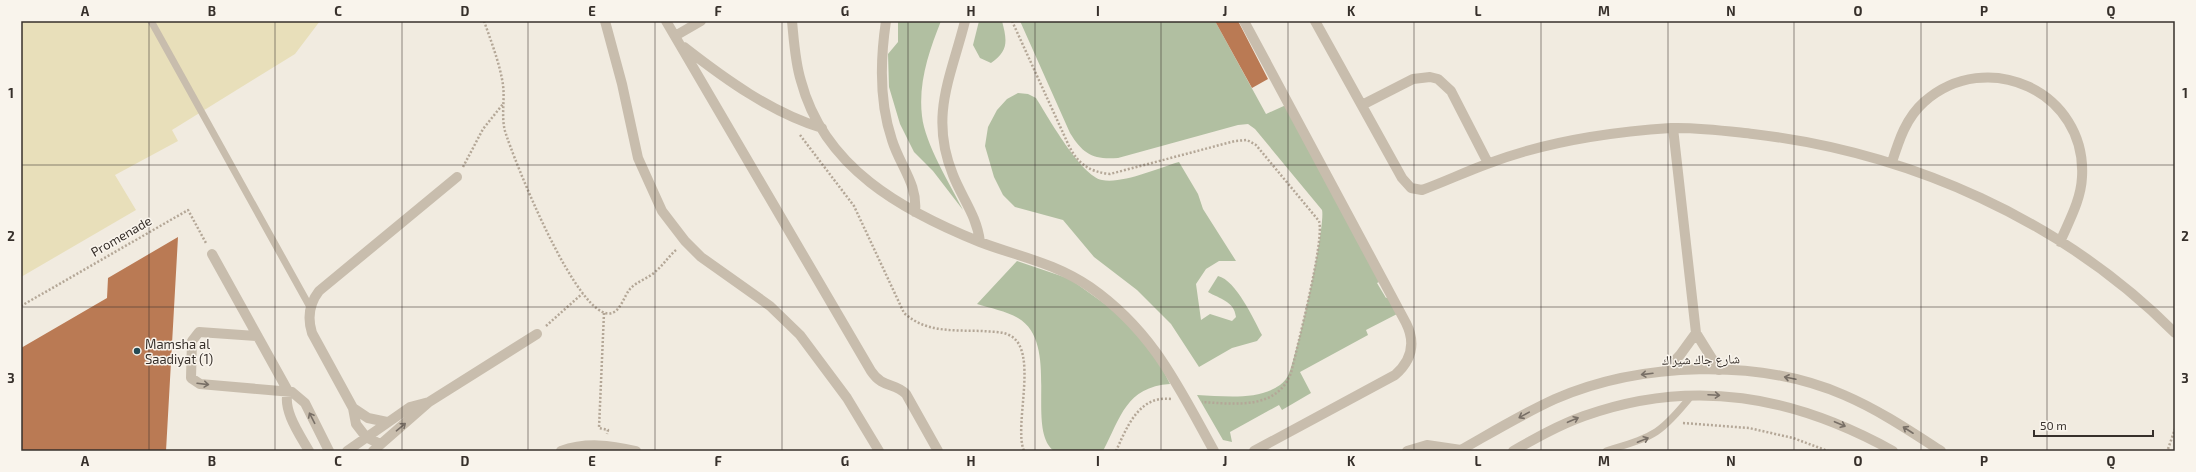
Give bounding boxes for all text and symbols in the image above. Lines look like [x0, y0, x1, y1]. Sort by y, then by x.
text: A [81, 3, 90, 19]
text: B [208, 3, 216, 19]
text: C [334, 3, 342, 19]
text: D [461, 3, 470, 19]
text: E [588, 3, 596, 19]
text: F [714, 3, 722, 19]
text: G [841, 3, 849, 19]
text: H [967, 3, 976, 19]
text: I [1096, 3, 1100, 19]
text: J [1223, 3, 1227, 19]
text: K [1347, 3, 1356, 19]
text: L [1475, 3, 1482, 19]
text: M [1598, 3, 1610, 19]
text: N [1726, 3, 1736, 19]
text: O [1854, 3, 1863, 19]
text: P [1980, 3, 1988, 19]
text: Q [2107, 3, 2116, 20]
text: 1 [8, 85, 14, 101]
text: 1 [2182, 85, 2188, 101]
street label: Promenade [88, 212, 154, 260]
text: 2 [7, 228, 15, 244]
text: 2 [2181, 228, 2189, 244]
place label: Mamsha al Saadiyat (1) [145, 336, 213, 367]
marker: Mamsha al Saadiyat (1) [132, 346, 142, 356]
street label: شارع جاك شيراك [1662, 350, 1740, 370]
text: 3 [7, 370, 15, 386]
one-way arrow [1641, 370, 1654, 378]
text: 3 [2181, 370, 2189, 386]
one-way arrow [1784, 374, 1797, 382]
one-way arrow [196, 381, 209, 388]
one-way arrow [1707, 392, 1720, 399]
one-way arrow [1518, 411, 1530, 419]
one-way arrow [308, 412, 316, 424]
scale bar [2034, 412, 2153, 438]
one-way arrow [1566, 416, 1578, 423]
text: 50 m [2040, 418, 2067, 432]
one-way arrow [1833, 421, 1845, 428]
one-way arrow [396, 422, 407, 431]
one-way arrow [1903, 426, 1914, 434]
one-way arrow [1637, 435, 1649, 443]
text: A [81, 453, 90, 469]
text: B [208, 453, 216, 469]
text: C [334, 453, 342, 469]
text: D [461, 453, 470, 469]
text: E [588, 453, 596, 469]
text: F [714, 453, 722, 469]
text: G [841, 453, 849, 469]
text: H [967, 453, 976, 469]
text: I [1096, 453, 1100, 469]
text: J [1223, 453, 1227, 469]
text: K [1347, 453, 1356, 469]
text: L [1475, 453, 1482, 469]
text: M [1598, 453, 1610, 469]
text: N [1726, 453, 1736, 469]
text: O [1854, 453, 1863, 469]
text: P [1980, 453, 1988, 469]
text: Q [2107, 453, 2116, 470]

